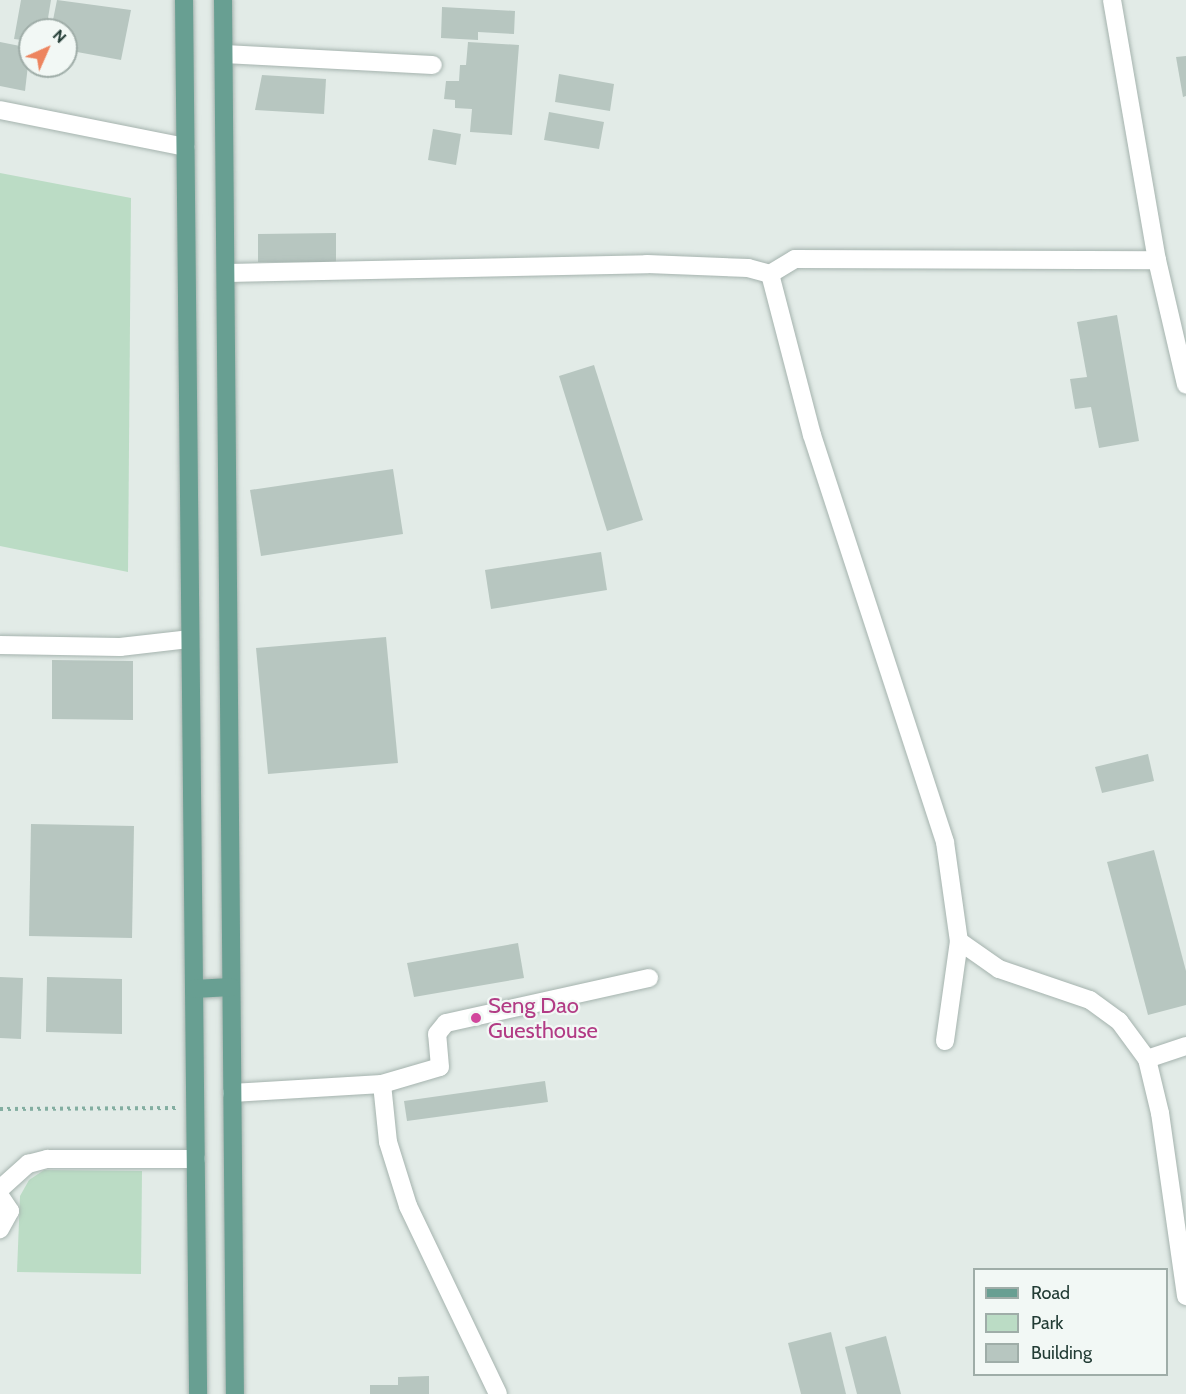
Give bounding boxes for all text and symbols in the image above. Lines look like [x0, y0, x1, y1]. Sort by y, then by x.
north arrow [18, 18, 78, 78]
text: N [49, 26, 70, 47]
place label: Seng Dao Guesthouse [488, 992, 598, 1044]
marker: Seng Dao Guesthouse [469, 1011, 483, 1025]
legend [973, 1268, 1168, 1376]
text: Road [1031, 1282, 1070, 1304]
text: Park [1031, 1312, 1063, 1334]
text: Building [1031, 1342, 1092, 1364]

